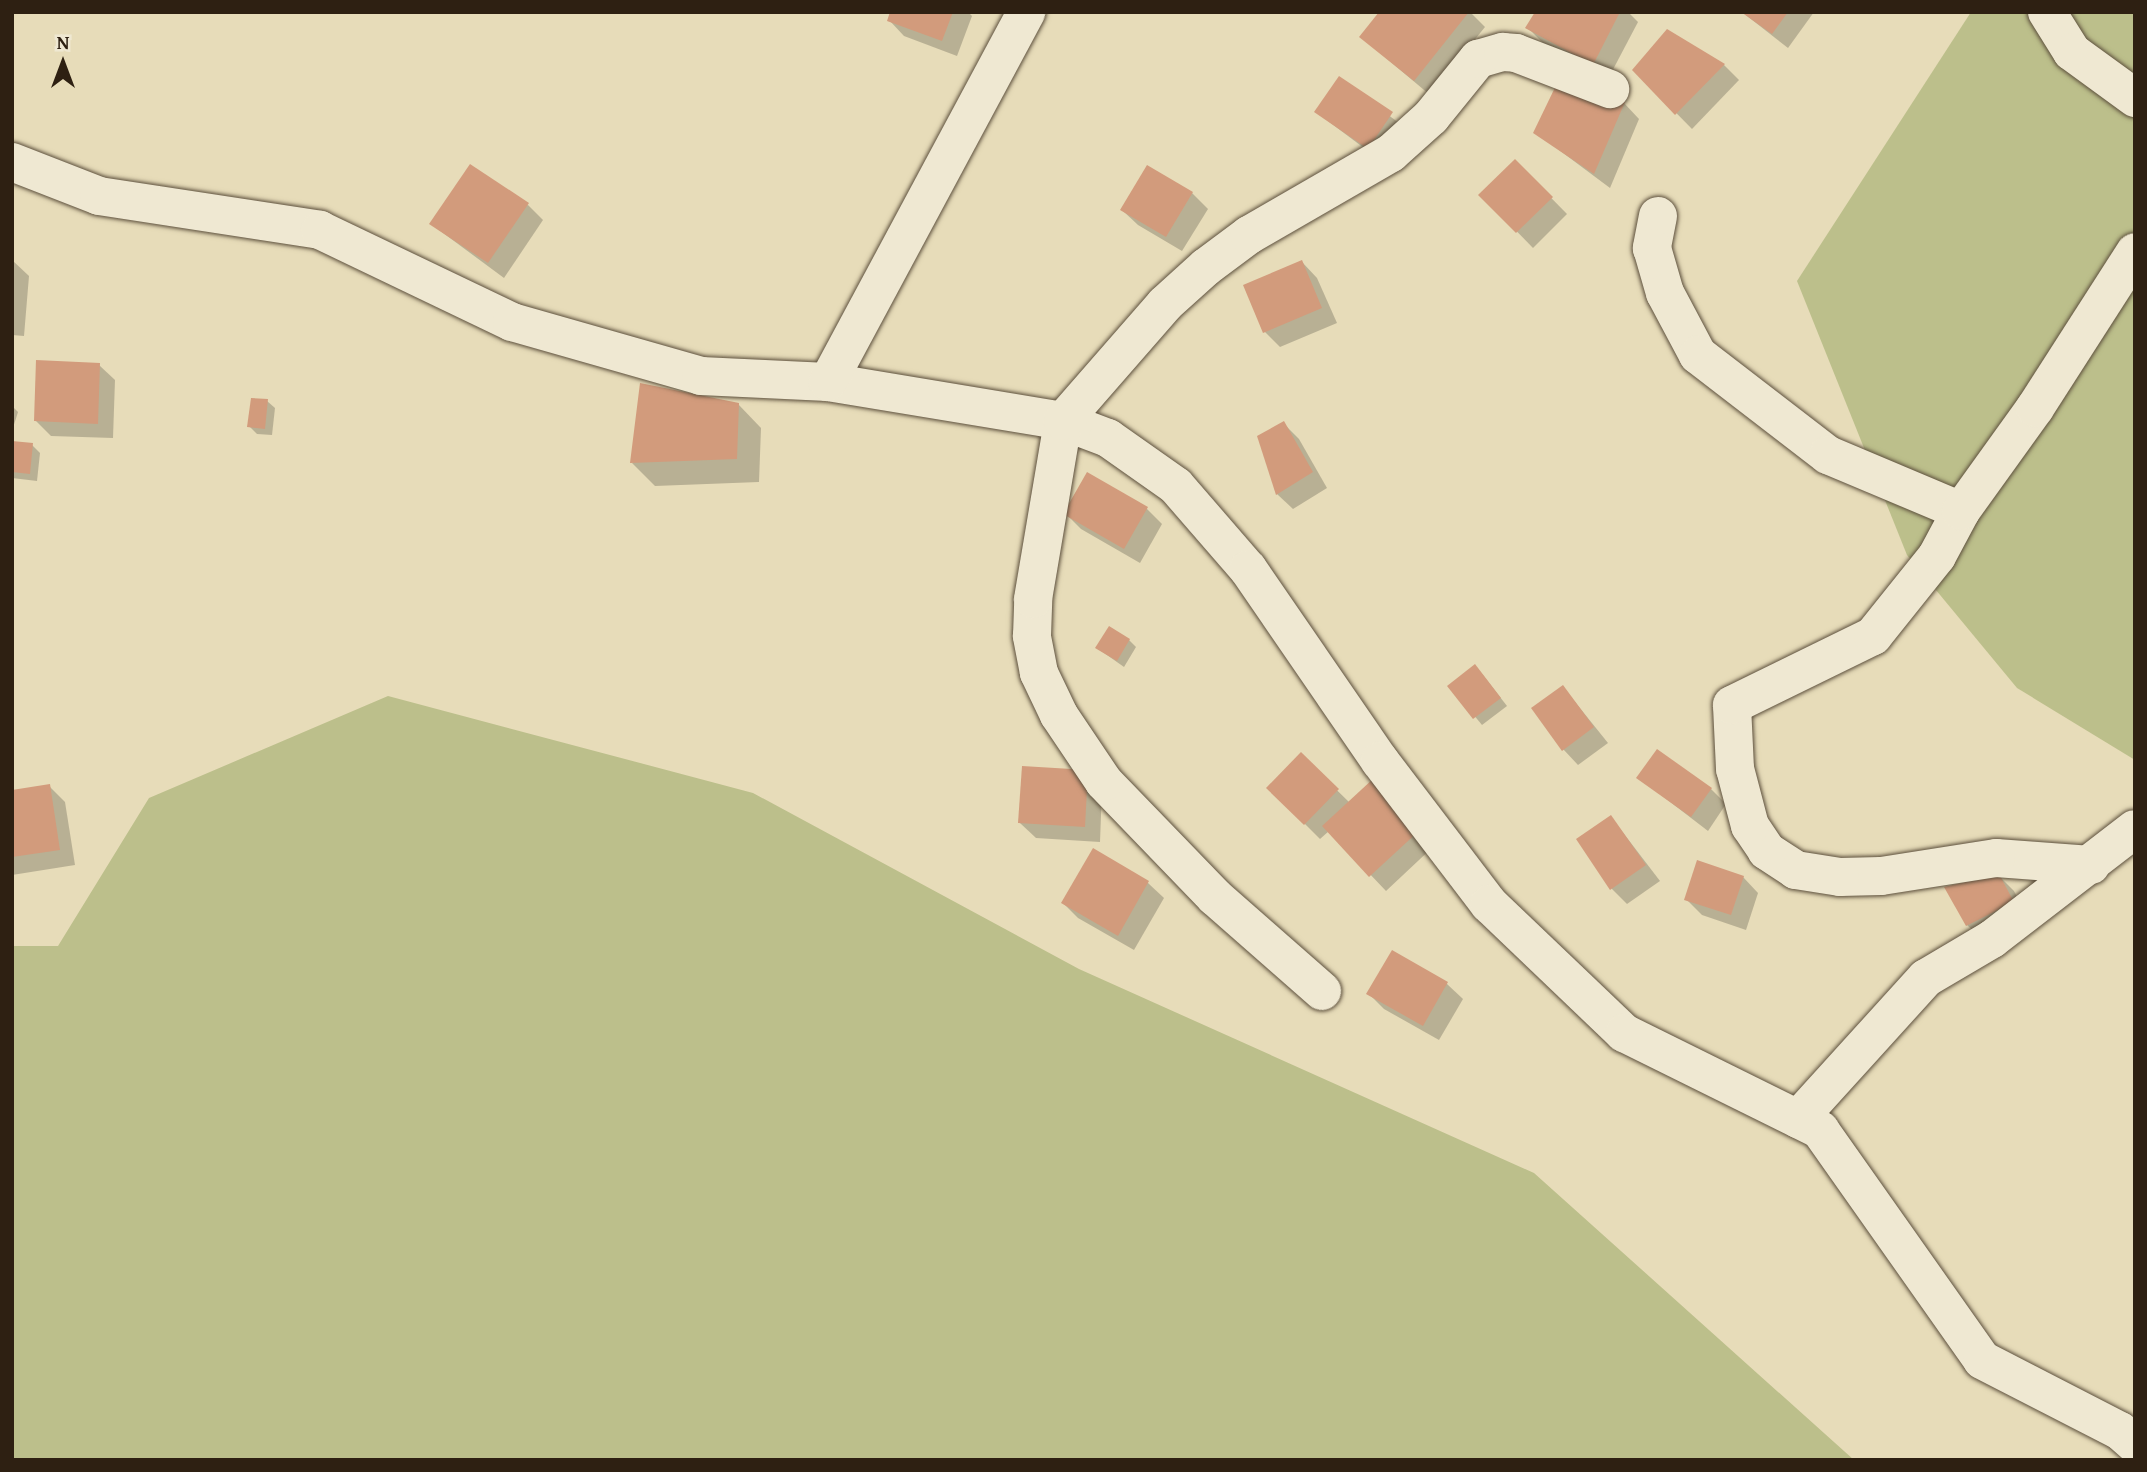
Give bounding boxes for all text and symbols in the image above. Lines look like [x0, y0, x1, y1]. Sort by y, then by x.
north arrow [28, 28, 98, 98]
text: N [57, 28, 69, 56]

